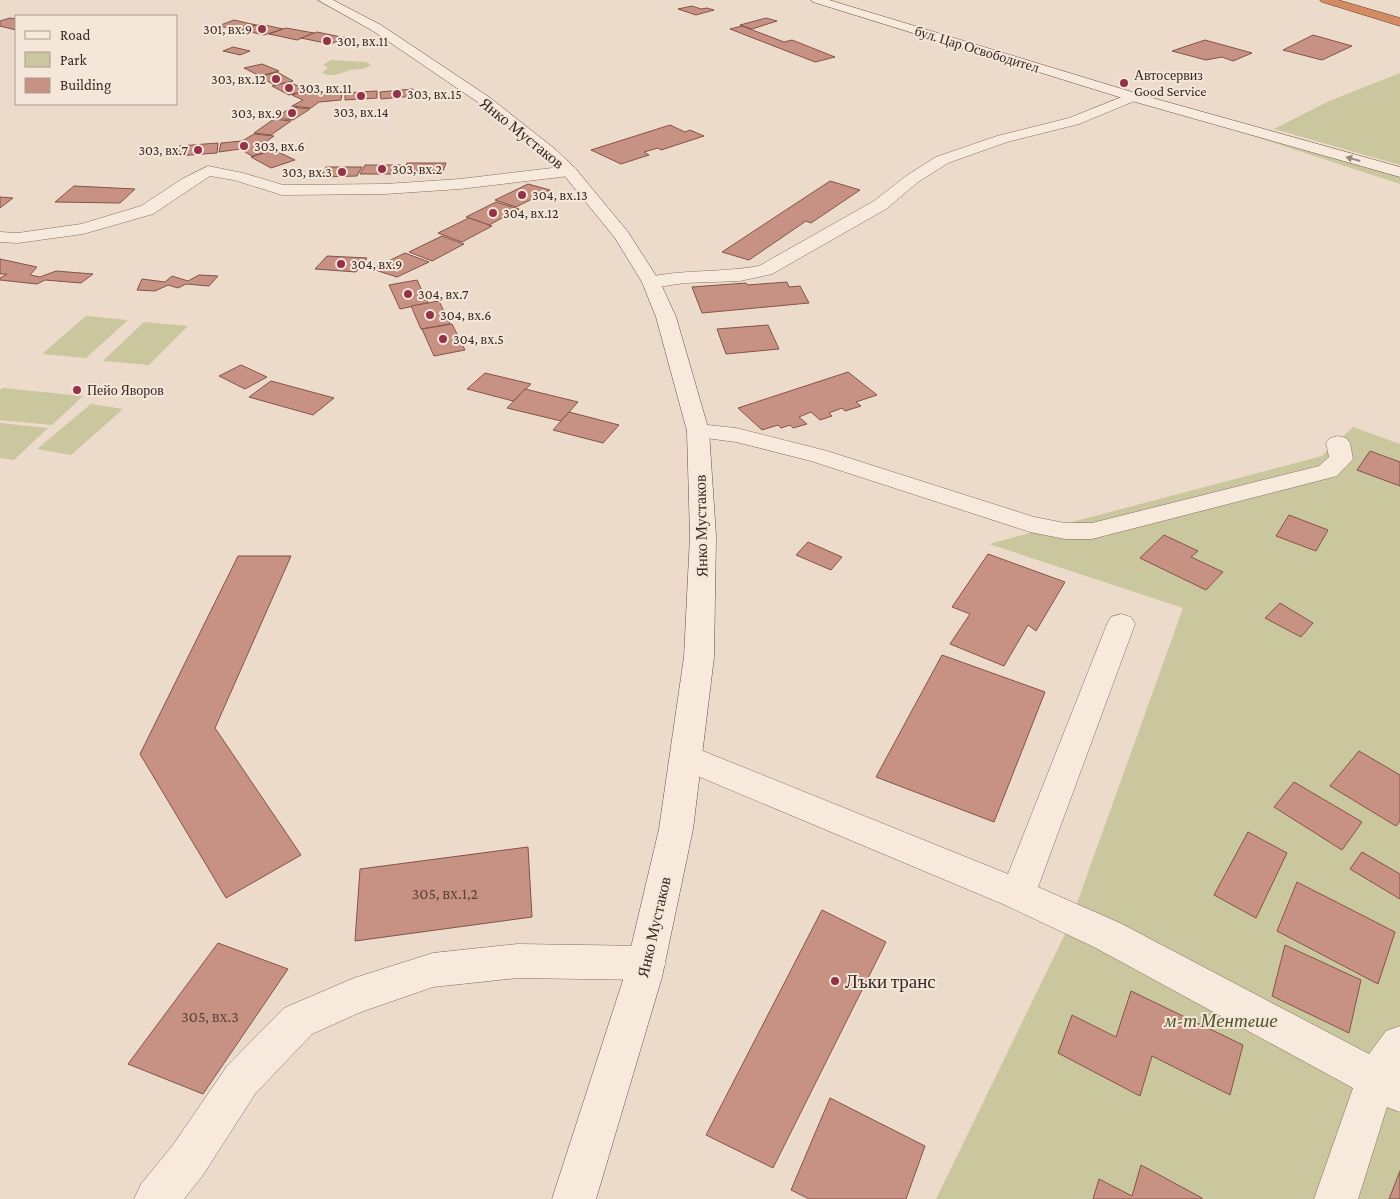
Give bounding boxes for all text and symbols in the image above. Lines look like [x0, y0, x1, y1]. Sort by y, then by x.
legend [15, 15, 178, 105]
place label: 301, вх.9 [203, 21, 252, 37]
street label: бул. Цар Освободител [913, 22, 1041, 76]
marker: 301, вх.9 [256, 23, 268, 35]
text: Road [60, 27, 91, 43]
place label: 301, вх.11 [337, 33, 388, 49]
marker: 301, вх.11 [321, 35, 333, 47]
text: Park [60, 52, 87, 68]
place label: Автосервиз Good Service [1134, 67, 1207, 99]
place label: 303, вх.12 [211, 71, 266, 87]
marker: 303, вх.12 [270, 73, 282, 85]
text: Building [60, 77, 111, 94]
marker: Автосервиз Good Service [1118, 77, 1130, 89]
place label: 303, вх.11 [299, 80, 352, 96]
marker: 303, вх.11 [283, 82, 295, 94]
place label: 303, вх.15 [407, 86, 462, 102]
marker: 303, вх.15 [391, 88, 403, 100]
marker: 303, вх.14 [355, 90, 367, 102]
street label: Янко Мустаков [476, 94, 568, 173]
place label: 303, вх.14 [333, 104, 389, 120]
place label: 303, вх.9 [231, 105, 282, 121]
marker: 303, вх.9 [286, 107, 298, 119]
place label: 303, вх.6 [254, 138, 305, 154]
marker: 303, вх.6 [238, 140, 250, 152]
place label: 303, вх.7 [138, 142, 189, 158]
marker: 303, вх.7 [192, 144, 204, 156]
one-way arrow [1346, 154, 1361, 162]
place label: 303, вх.2 [392, 161, 443, 177]
marker: 303, вх.2 [376, 163, 388, 175]
place label: 303, вх.3 [282, 164, 332, 180]
marker: 303, вх.3 [336, 166, 348, 178]
place label: 304, вх.13 [532, 187, 588, 203]
marker: 304, вх.13 [516, 189, 528, 201]
place label: 304, вх.12 [503, 205, 559, 221]
marker: 304, вх.12 [487, 207, 499, 219]
place label: 304, вх.9 [351, 256, 402, 272]
marker: 304, вх.9 [335, 258, 347, 270]
place label: 304, вх.7 [418, 286, 469, 302]
marker: 304, вх.7 [402, 288, 414, 300]
place label: 304, вх.6 [440, 307, 491, 323]
marker: 304, вх.6 [424, 309, 436, 321]
place label: 304, вх.5 [453, 331, 504, 347]
marker: 304, вх.5 [437, 333, 449, 345]
place label: Пейо Яворов [87, 382, 164, 398]
marker: Пейо Яворов [71, 384, 83, 396]
street label: Янко Мустаков [692, 474, 711, 578]
street label: Янко Мустаков [634, 875, 675, 979]
house number: 305, вх.1,2 [412, 885, 479, 902]
place label: Лъки транс [845, 971, 936, 992]
marker: Лъки транс [829, 975, 841, 987]
house number: 305, вх.3 [181, 1008, 239, 1025]
park label: м-т Ментeше [1163, 1010, 1278, 1031]

